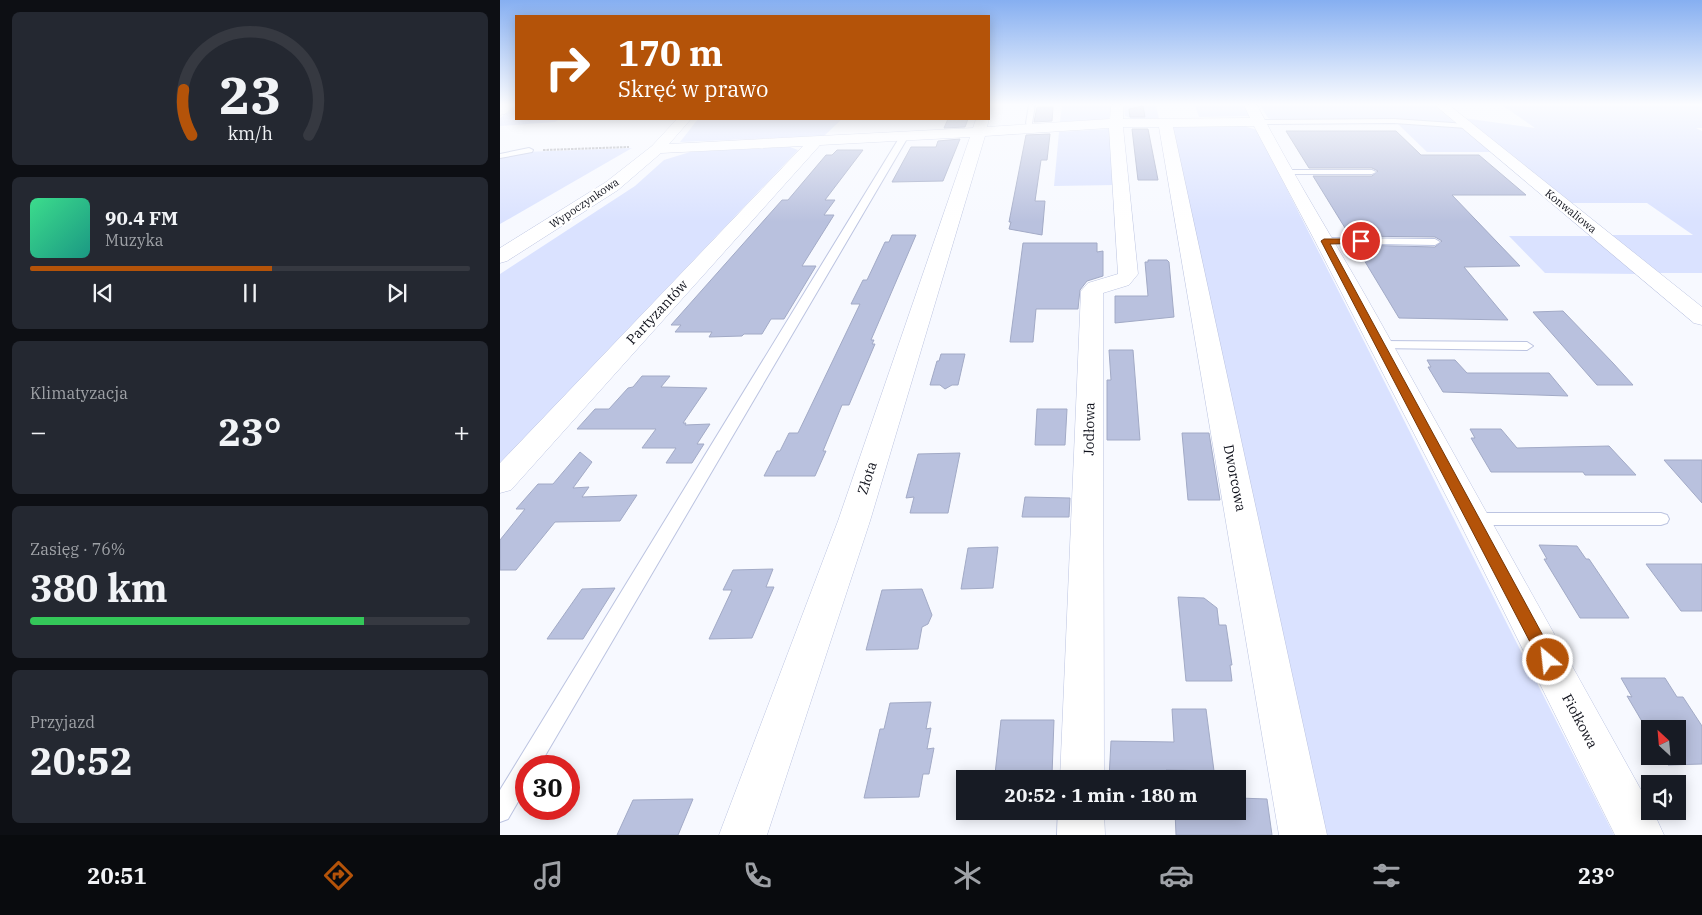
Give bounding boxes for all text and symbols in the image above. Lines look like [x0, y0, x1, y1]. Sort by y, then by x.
text: 170 m [618, 30, 723, 76]
icon: right [535, 35, 600, 100]
text: 23 [219, 61, 281, 128]
text: Skręć w prawo [618, 74, 768, 103]
text: km/h [227, 122, 273, 145]
street label: Wypoczynkowa [547, 175, 621, 231]
street label: Konwaliowa [1542, 186, 1600, 236]
text: 90.4 FM [105, 206, 178, 230]
pin [1340, 220, 1382, 262]
icon: arrive [1347, 227, 1375, 255]
text: Muzyka [105, 230, 164, 250]
street label: Partyzantów [622, 276, 692, 348]
icon: previous [89, 279, 117, 307]
icon: pause [236, 279, 264, 307]
icon: next [383, 279, 411, 307]
text: Klimatyzacja [30, 383, 128, 403]
street label: Jodłowa [1080, 402, 1098, 456]
text: 23° [218, 407, 282, 456]
text: − [30, 413, 47, 450]
text: + [453, 413, 470, 450]
street label: Dworcowa [1220, 443, 1250, 513]
street label: Złota [853, 459, 881, 497]
text: Zasięg · 76% [30, 539, 125, 559]
text: 380 km [30, 563, 168, 612]
position arrow [1521, 633, 1573, 685]
street label: Fiołkowa [1558, 691, 1602, 752]
text: Przyjazd [30, 712, 95, 732]
north arrow [1641, 720, 1686, 765]
map controls [1641, 720, 1686, 820]
text: 20:52 [30, 736, 133, 785]
speed limit sign: 30 [515, 755, 580, 820]
button: sound [1641, 775, 1686, 820]
text: 20:52 · 1 min · 180 m [1005, 783, 1197, 807]
icon: directions [321, 858, 356, 893]
icon: music [531, 858, 566, 893]
icon: phone [740, 858, 775, 893]
icon: climate [950, 858, 985, 893]
icon: car [1159, 858, 1194, 893]
icon: filters [1369, 858, 1404, 893]
text: 20:51 [87, 861, 147, 890]
text: 23° [1578, 861, 1615, 890]

